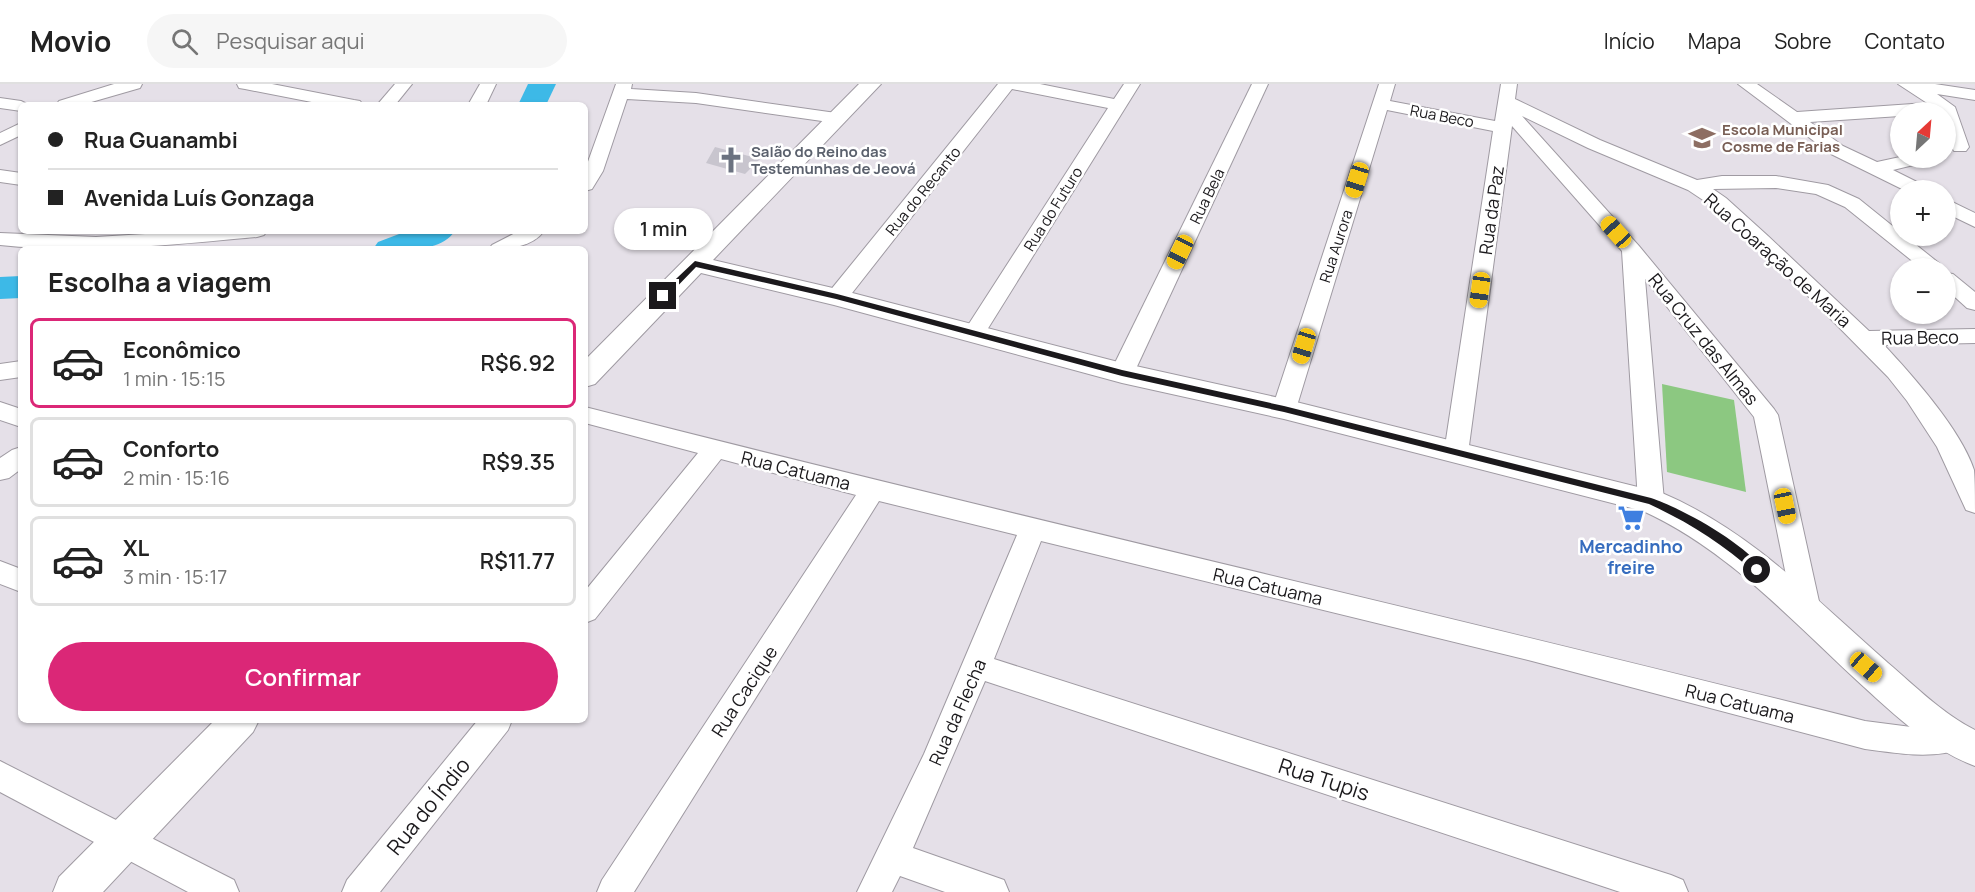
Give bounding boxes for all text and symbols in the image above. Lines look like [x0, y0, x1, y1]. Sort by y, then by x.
search box [147, 14, 567, 68]
text: Movio [30, 22, 111, 60]
icon: search [168, 25, 201, 58]
text: Pesquisar aqui [216, 26, 365, 56]
text: Início [1604, 27, 1655, 55]
text: Mapa [1688, 27, 1741, 55]
text: Sobre [1774, 27, 1832, 55]
text: Contato [1865, 27, 1945, 55]
street label: Rua Beco [1408, 100, 1476, 132]
north arrow [1890, 102, 1956, 168]
map controls [1890, 102, 1956, 324]
place label: Escola Municipal Cosme de Farias [1722, 119, 1843, 157]
school or university icon: Escola Municipal Cosme de Farias [1687, 123, 1717, 153]
text: Rua Guanambi [84, 125, 238, 155]
place label: Salão do Reino das Testemunhas de Jeová [751, 141, 916, 179]
street label: Rua do Recanto [881, 142, 965, 240]
church icon: Salão do Reino das Testemunhas de Jeová [716, 145, 746, 175]
car [1343, 160, 1371, 200]
street label: Rua do Futuro [1019, 163, 1087, 255]
street label: Rua da Paz [1473, 164, 1509, 256]
street label: Rua Bela [1185, 165, 1229, 227]
button: + [1890, 180, 1956, 246]
text: Avenida Luís Gonzaga [84, 183, 315, 213]
street label: Rua Coaração de Maria [1699, 187, 1857, 333]
street label: Rua Aurora [1314, 207, 1358, 285]
callout: 1 min [614, 209, 712, 251]
car [1597, 213, 1635, 251]
text: 1 min [640, 215, 687, 242]
car [1164, 232, 1196, 272]
button: − [1890, 258, 1956, 324]
text: Escolha a viagem [48, 263, 271, 300]
street label: Rua Cruz das Almas [1643, 268, 1765, 410]
car [1469, 271, 1491, 309]
route end [649, 282, 676, 309]
street label: Rua Beco [1881, 324, 1959, 350]
car [1290, 326, 1318, 366]
text: Econômico [123, 335, 241, 365]
icon: car [51, 336, 105, 390]
text: R$6.92 [481, 348, 555, 378]
text: 1 min · 15:15 [123, 365, 226, 392]
text: Conforto [123, 434, 219, 464]
icon: car [51, 435, 105, 489]
street label: Rua Catuama [739, 445, 853, 495]
text: R$9.35 [482, 447, 555, 477]
text: 2 min · 15:16 [123, 464, 230, 491]
car [1772, 487, 1798, 525]
supermarket icon: Mercadinho freire [1616, 503, 1646, 533]
text: XL [123, 533, 149, 563]
icon: car [51, 534, 105, 588]
place label: Mercadinho freire [1579, 534, 1683, 579]
text: R$11.77 [480, 546, 555, 576]
route start [1743, 556, 1770, 583]
street label: Rua Catuama [1211, 562, 1325, 610]
text: 3 min · 15:17 [123, 563, 227, 590]
street label: Rua Cacique [706, 641, 782, 741]
button: Confirmar [48, 642, 558, 711]
car [1847, 648, 1885, 686]
street label: Rua da Flecha [923, 655, 991, 769]
street label: Rua Catuama [1683, 678, 1797, 728]
street label: Rua do Índio [380, 751, 476, 861]
street label: Rua Tupis [1275, 751, 1373, 807]

